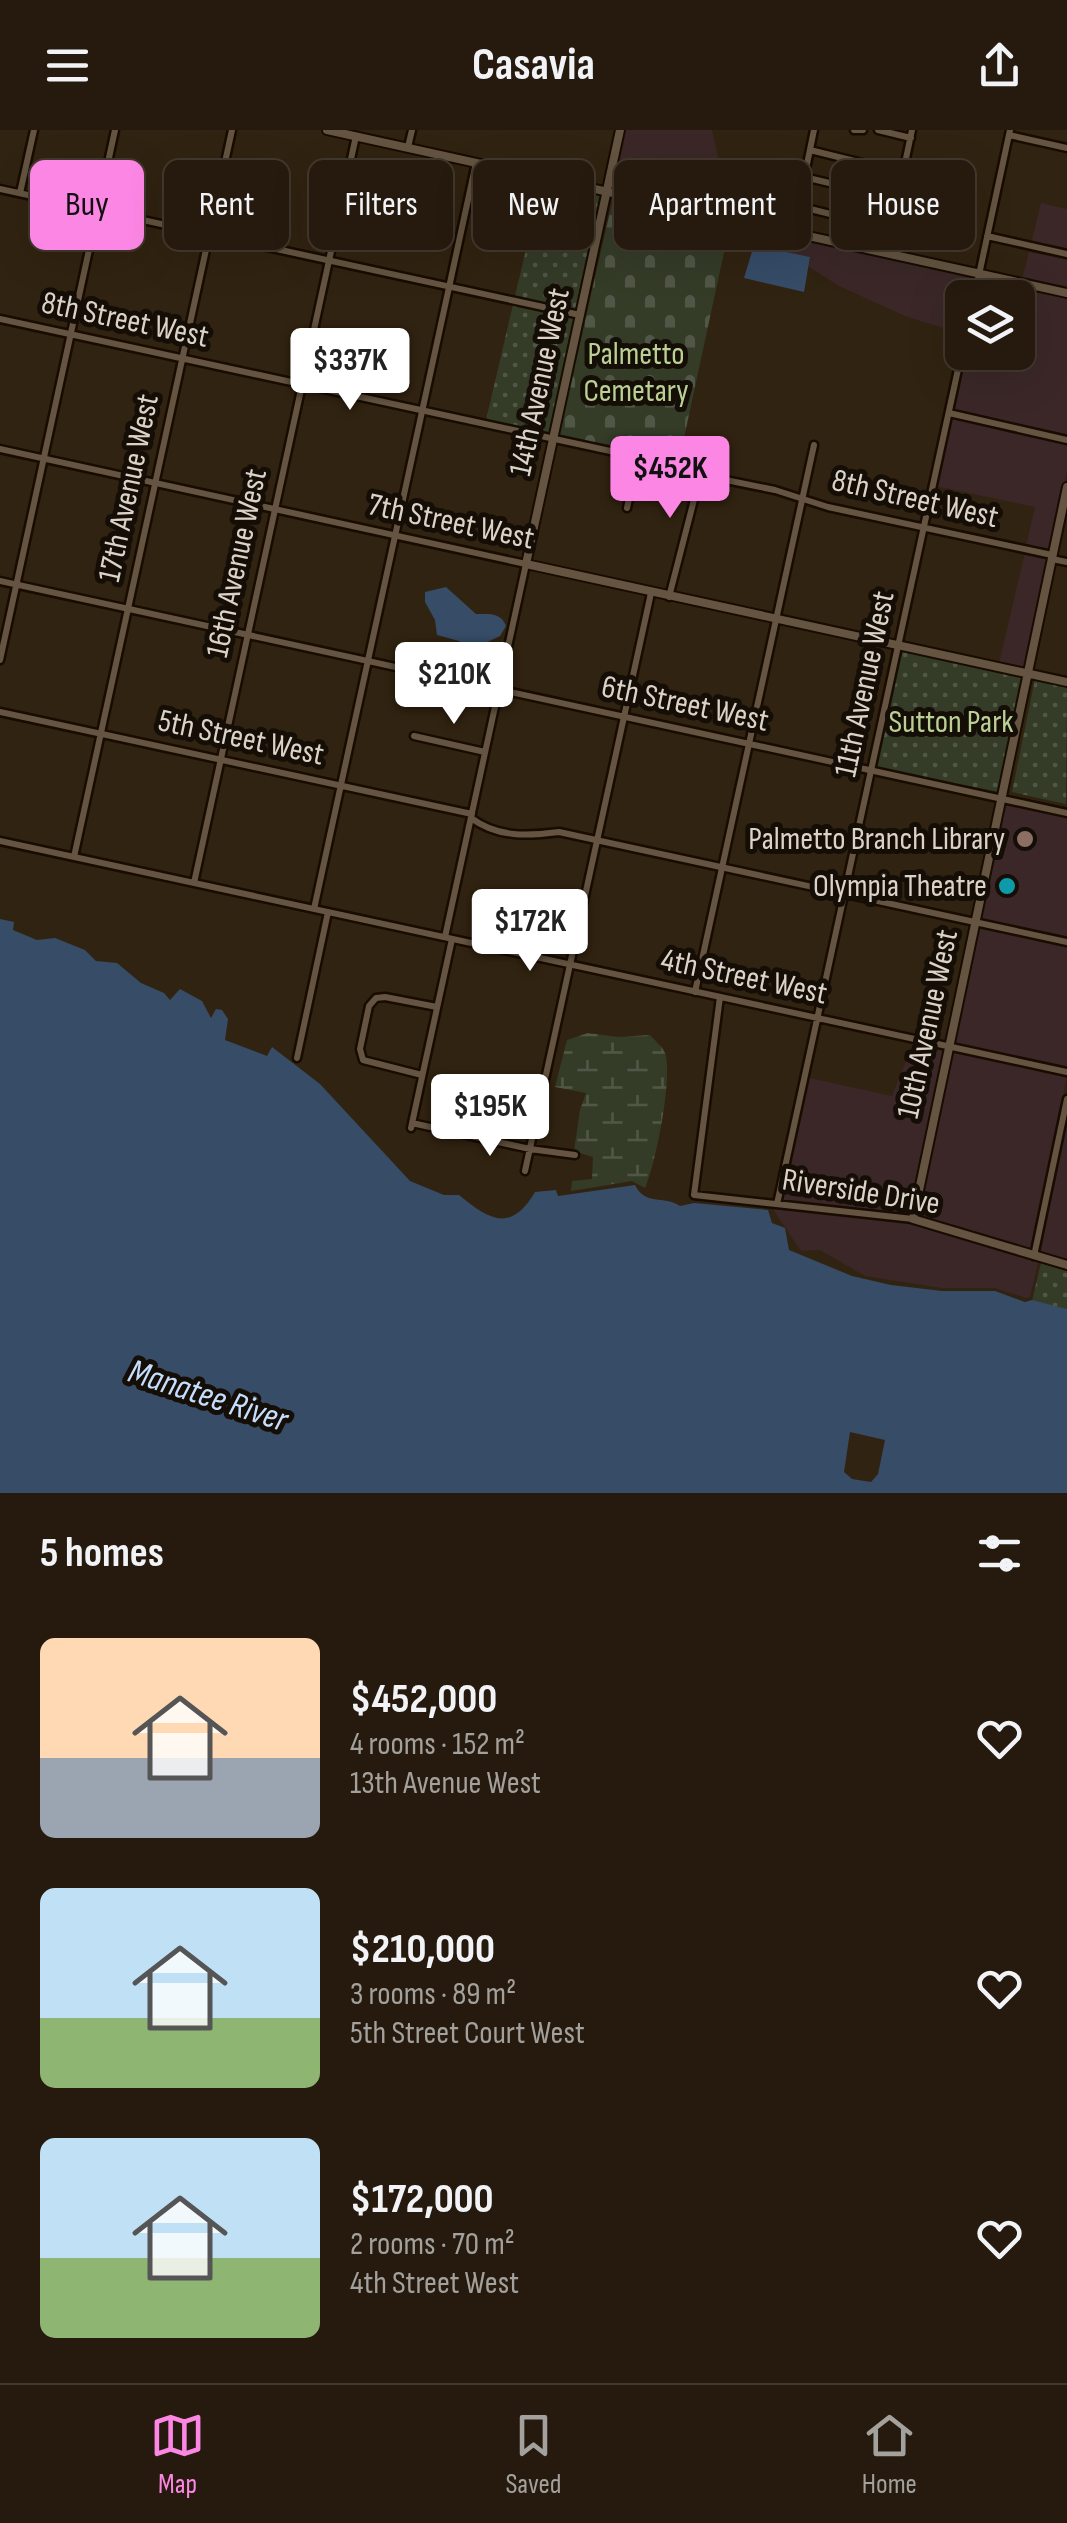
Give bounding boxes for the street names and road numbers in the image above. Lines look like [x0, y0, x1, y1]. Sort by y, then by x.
street label: 8th Street West [38, 283, 212, 357]
street label: 14th Avenue West [501, 285, 579, 479]
street label: 17th Avenue West [90, 391, 168, 585]
street label: 8th Street West [828, 461, 1002, 537]
street label: 16th Avenue West [198, 465, 276, 661]
street label: 7th Street West [364, 485, 538, 559]
street label: 11th Avenue West [826, 588, 904, 780]
street label: 6th Street West [598, 667, 772, 741]
street label: 5th Street West [155, 701, 327, 775]
street label: 10th Avenue West [889, 926, 967, 1122]
street label: 4th Street West [657, 940, 831, 1014]
street label: Riverside Drive [779, 1160, 943, 1224]

